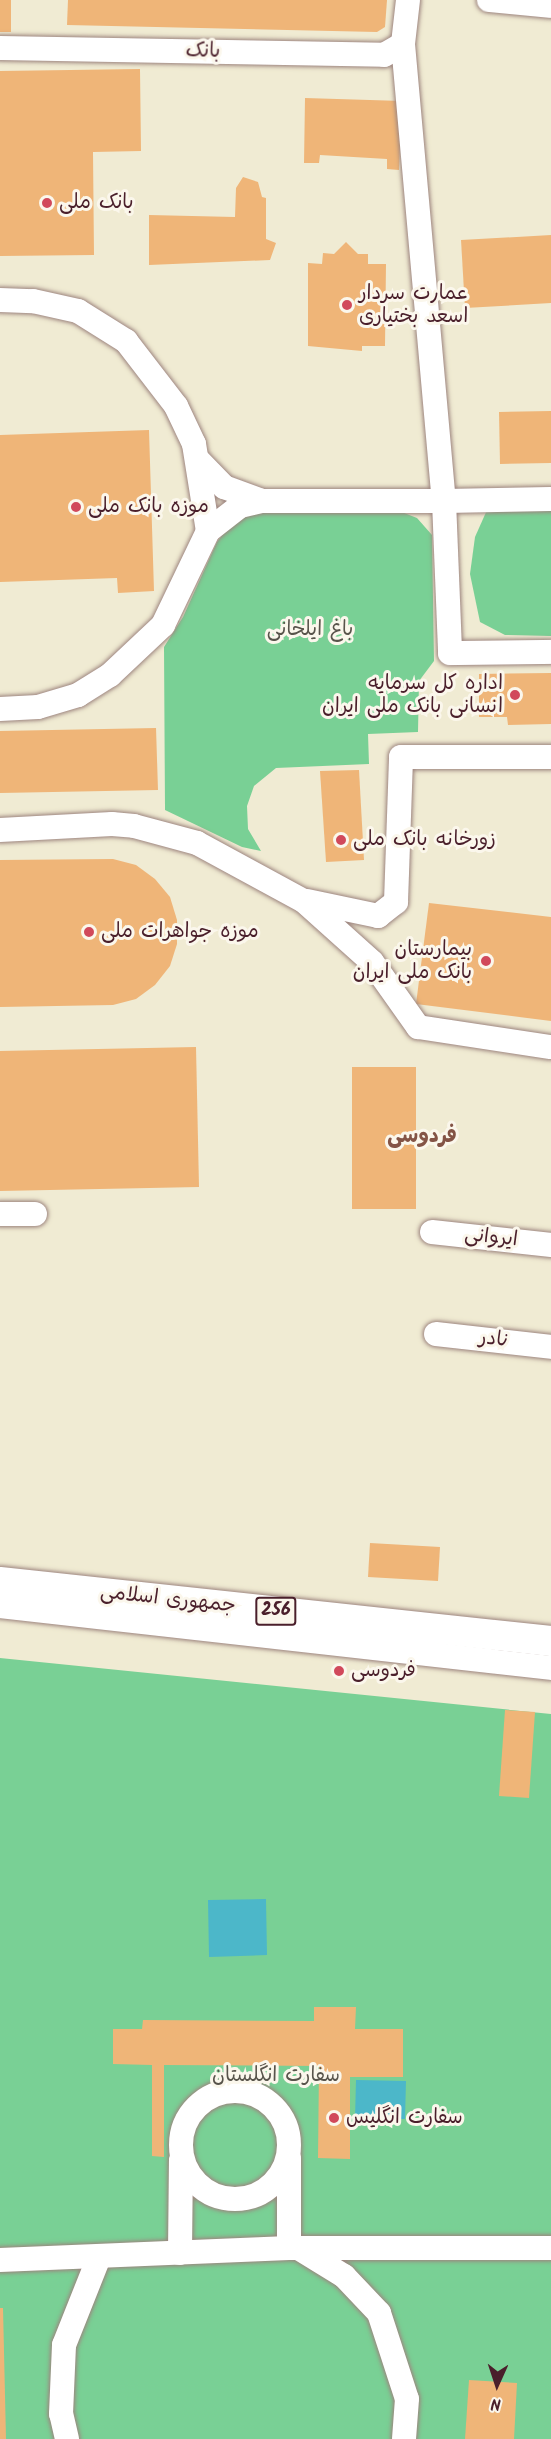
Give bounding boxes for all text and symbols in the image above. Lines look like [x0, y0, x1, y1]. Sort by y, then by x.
street label: بانک [185, 40, 221, 64]
place label: بانک ملی [59, 191, 134, 215]
marker: بانک ملی [40, 196, 54, 210]
place label: عمارت سردار اسعد بختیاری [359, 282, 469, 329]
marker: عمارت سردار اسعد بختیاری [340, 298, 354, 312]
place label: موزه بانک ملی [88, 495, 209, 519]
marker: موزه بانک ملی [69, 500, 83, 514]
park label: باغ ایلخانی [267, 618, 353, 642]
place label: اداره کل سرمایه انسانی بانک ملی ایران [322, 672, 503, 719]
marker: اداره کل سرمایه انسانی بانک ملی ایران [508, 688, 522, 702]
place label: زورخانه بانک ملی [353, 828, 496, 852]
marker: زورخانه بانک ملی [334, 833, 348, 847]
place label: موزه جواهرات ملی [101, 920, 259, 944]
marker: موزه جواهرات ملی [82, 925, 96, 939]
place label: بیمارستان بانک ملی ایران [353, 938, 472, 985]
marker: بیمارستان بانک ملی ایران [477, 952, 495, 970]
district label: فردوسی [387, 1124, 457, 1150]
street label: ایروانی [463, 1223, 519, 1253]
street label: نادر [478, 1326, 510, 1354]
street label: جمهوری اسلامی [99, 1581, 237, 1619]
road number: 256 [255, 1596, 297, 1626]
place label: فردوسی [351, 1659, 416, 1683]
marker: فردوسی [332, 1664, 346, 1678]
park label: سفارت انگلستان [212, 2064, 340, 2088]
place label: سفارت انگلیس [346, 2106, 463, 2130]
marker: سفارت انگلیس [327, 2111, 341, 2125]
north arrow [467, 2355, 527, 2415]
text: N [490, 2391, 502, 2416]

